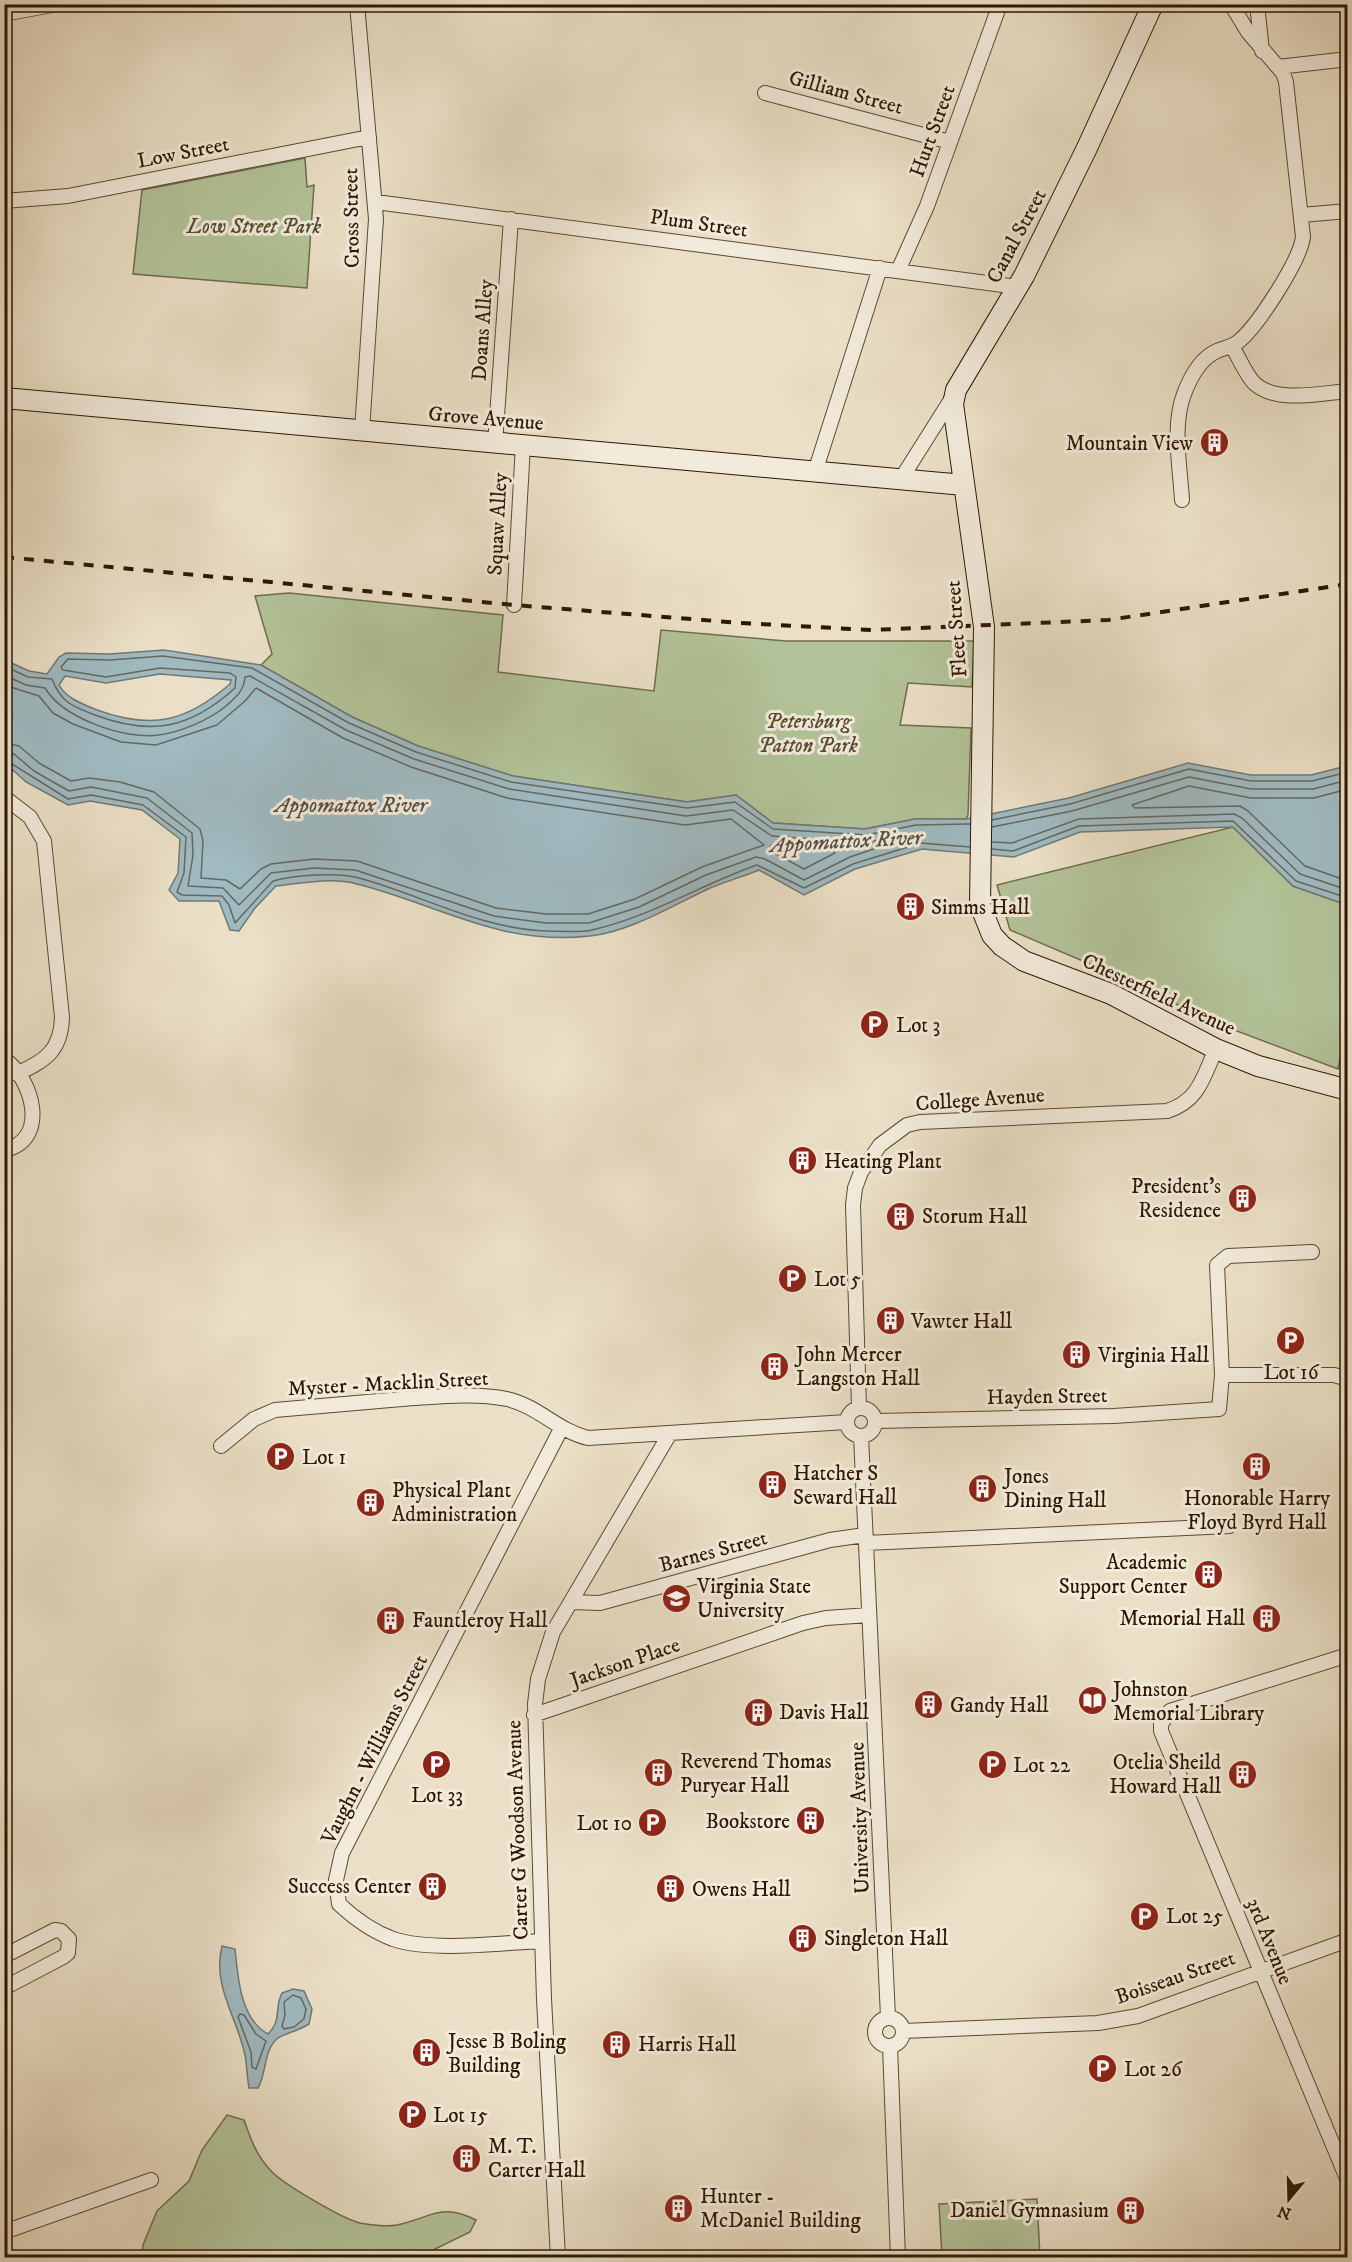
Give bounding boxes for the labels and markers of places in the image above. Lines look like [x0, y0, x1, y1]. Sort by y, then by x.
building icon: Mountain View [1198, 427, 1230, 459]
place label: Mountain View [1066, 431, 1194, 457]
building icon: Simms Hall [894, 891, 926, 923]
place label: Simms Hall [931, 895, 1030, 921]
parking icon: Lot 3 [859, 1009, 891, 1041]
place label: Lot 3 [896, 1013, 940, 1039]
building icon: Heating Plant [787, 1145, 819, 1177]
place label: Heating Plant [824, 1149, 942, 1175]
place label: President's Residence [1131, 1174, 1221, 1224]
building icon: President's Residence [1226, 1182, 1258, 1214]
building icon: Storum Hall [885, 1200, 917, 1232]
place label: Storum Hall [922, 1204, 1028, 1230]
parking icon: Lot 5 [777, 1263, 809, 1295]
place label: Lot 5 [814, 1267, 861, 1293]
building icon: Vawter Hall [874, 1305, 906, 1337]
place label: Vawter Hall [910, 1309, 1013, 1335]
parking icon: Lot 16 [1275, 1325, 1307, 1357]
building icon: Virginia Hall [1061, 1339, 1093, 1371]
place label: John Mercer Langston Hall [794, 1342, 921, 1392]
place label: Virginia Hall [1097, 1343, 1210, 1369]
building icon: John Mercer Langston Hall [759, 1350, 791, 1382]
place label: Lot 16 [1263, 1360, 1320, 1386]
parking icon: Lot 1 [265, 1441, 297, 1473]
place label: Lot 1 [302, 1445, 346, 1471]
building icon: Honorable Harry Floyd Byrd Hall [1241, 1451, 1273, 1483]
place label: Hatcher S Seward Hall [793, 1461, 898, 1511]
place label: Jones Dining Hall [1002, 1464, 1107, 1514]
building icon: Hatcher S Seward Hall [756, 1469, 788, 1501]
building icon: Jones Dining Hall [967, 1472, 999, 1504]
place label: Physical Plant Administration [392, 1478, 517, 1528]
building icon: Physical Plant Administration [355, 1486, 387, 1518]
place label: Honorable Harry Floyd Byrd Hall [1184, 1486, 1331, 1536]
place label: Academic Support Center [1059, 1550, 1187, 1600]
building icon: Academic Support Center [1192, 1558, 1224, 1590]
place label: Virginia State University [696, 1574, 811, 1624]
school or university icon: Virginia State University [660, 1582, 692, 1614]
building icon: Memorial Hall [1250, 1602, 1282, 1634]
building icon: Fauntleroy Hall [375, 1604, 407, 1636]
place label: Memorial Hall [1119, 1606, 1246, 1632]
place label: Fauntleroy Hall [412, 1608, 548, 1634]
place label: Johnston Memorial Library [1111, 1677, 1265, 1727]
library icon: Johnston Memorial Library [1076, 1685, 1108, 1717]
building icon: Gandy Hall [913, 1689, 945, 1721]
place label: Gandy Hall [950, 1693, 1049, 1719]
building icon: Davis Hall [742, 1696, 774, 1728]
place label: Davis Hall [779, 1700, 870, 1726]
parking icon: Lot 33 [421, 1748, 453, 1780]
place label: Reverend Thomas Puryear Hall [680, 1749, 832, 1799]
parking icon: Lot 22 [976, 1749, 1008, 1781]
place label: Otelia Sheild Howard Hall [1109, 1750, 1222, 1800]
place label: Lot 22 [1013, 1753, 1071, 1779]
building icon: Reverend Thomas Puryear Hall [643, 1757, 675, 1789]
building icon: Otelia Sheild Howard Hall [1226, 1758, 1258, 1790]
place label: Lot 33 [411, 1783, 463, 1809]
building icon: Bookstore [795, 1805, 827, 1837]
parking icon: Lot 10 [637, 1807, 669, 1839]
place label: Bookstore [706, 1809, 790, 1835]
place label: Lot 10 [576, 1811, 632, 1837]
building icon: Success Center [416, 1870, 448, 1902]
building icon: Owens Hall [655, 1873, 687, 1905]
place label: Success Center [288, 1874, 411, 1900]
place label: Owens Hall [692, 1877, 791, 1903]
parking icon: Lot 25 [1129, 1900, 1161, 1932]
place label: Lot 25 [1166, 1904, 1223, 1930]
building icon: Singleton Hall [787, 1922, 819, 1954]
place label: Singleton Hall [824, 1926, 949, 1952]
building icon: Harris Hall [601, 2028, 633, 2060]
place label: Jesse B Boling Building [446, 2029, 567, 2079]
place label: Harris Hall [638, 2032, 737, 2058]
building icon: Jesse B Boling Building [411, 2037, 443, 2069]
parking icon: Lot 26 [1087, 2053, 1119, 2085]
place label: Lot 26 [1124, 2057, 1183, 2083]
parking icon: Lot 15 [396, 2099, 428, 2131]
place label: Lot 15 [433, 2103, 488, 2129]
place label: M. T. Carter Hall [488, 2134, 586, 2184]
building icon: M. T. Carter Hall [451, 2142, 483, 2174]
place label: Hunter - McDaniel Building [700, 2184, 861, 2234]
building icon: Hunter - McDaniel Building [663, 2192, 695, 2224]
building icon: Daniel Gymnasium [1114, 2194, 1146, 2226]
place label: Daniel Gymnasium [950, 2198, 1109, 2224]

